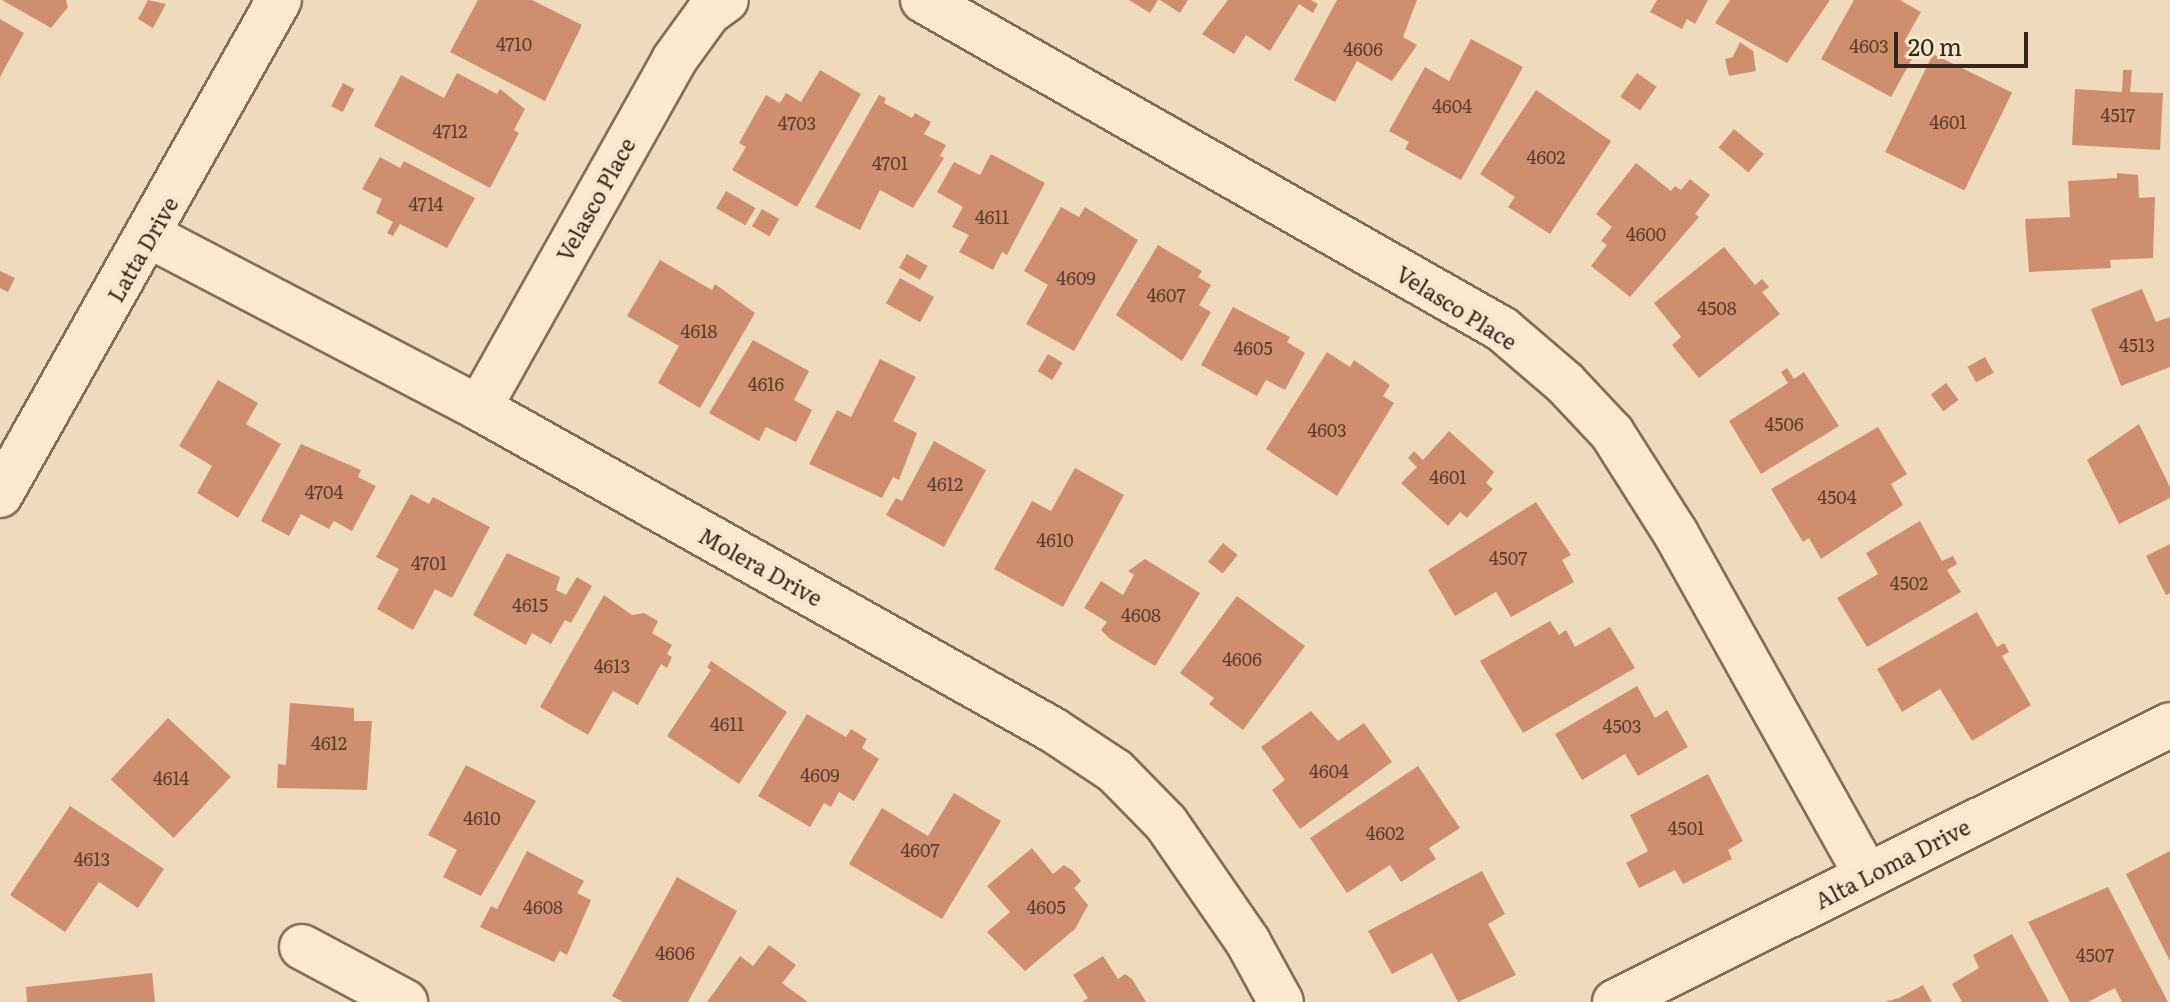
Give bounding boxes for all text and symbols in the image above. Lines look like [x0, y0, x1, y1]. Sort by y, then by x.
scale bar [1898, 16, 2032, 66]
text: 20 m [1908, 28, 1962, 63]
house number: 4710 [496, 33, 532, 55]
house number: 4603 [1849, 35, 1889, 57]
house number: 4606 [1343, 38, 1383, 60]
house number: 4604 [1432, 95, 1472, 117]
house number: 4517 [2101, 104, 2135, 126]
house number: 4601 [1929, 111, 1967, 133]
house number: 4703 [778, 112, 816, 134]
house number: 4712 [433, 120, 467, 142]
street label: Velasco Place [550, 133, 640, 265]
house number: 4602 [1527, 146, 1565, 168]
house number: 4701 [872, 152, 908, 174]
street label: Latta Drive [101, 192, 183, 306]
house number: 4714 [409, 193, 443, 215]
house number: 4611 [975, 206, 1009, 228]
house number: 4600 [1626, 223, 1666, 245]
street label: Velasco Place [1392, 260, 1522, 354]
house number: 4609 [1056, 267, 1096, 289]
house number: 4607 [1146, 284, 1186, 306]
house number: 4508 [1697, 297, 1737, 319]
house number: 4618 [681, 320, 717, 342]
house number: 4513 [2119, 334, 2155, 356]
house number: 4605 [1233, 337, 1273, 359]
house number: 4616 [748, 373, 784, 395]
house number: 4506 [1764, 413, 1804, 435]
house number: 4603 [1307, 419, 1347, 441]
house number: 4601 [1429, 466, 1467, 488]
house number: 4612 [927, 473, 963, 495]
house number: 4704 [305, 481, 343, 503]
house number: 4504 [1817, 486, 1857, 508]
street label: Molera Drive [695, 521, 827, 611]
house number: 4610 [1036, 529, 1074, 551]
house number: 4507 [1489, 547, 1527, 569]
house number: 4701 [411, 552, 447, 574]
house number: 4502 [1890, 572, 1928, 594]
house number: 4615 [512, 594, 548, 616]
house number: 4608 [1121, 604, 1161, 626]
house number: 4606 [1222, 648, 1262, 670]
house number: 4613 [594, 655, 630, 677]
house number: 4611 [710, 713, 744, 735]
house number: 4503 [1603, 715, 1641, 737]
house number: 4612 [311, 732, 347, 754]
house number: 4604 [1309, 760, 1349, 782]
house number: 4609 [800, 764, 840, 786]
house number: 4614 [153, 767, 189, 789]
house number: 4610 [463, 807, 501, 829]
street label: Alta Loma Drive [1810, 813, 1974, 913]
house number: 4501 [1668, 817, 1704, 839]
house number: 4602 [1366, 822, 1404, 844]
house number: 4607 [900, 839, 940, 861]
house number: 4613 [74, 848, 110, 870]
house number: 4608 [523, 896, 563, 918]
house number: 4605 [1026, 896, 1066, 918]
house number: 4606 [655, 942, 695, 964]
house number: 4507 [2076, 944, 2114, 966]

